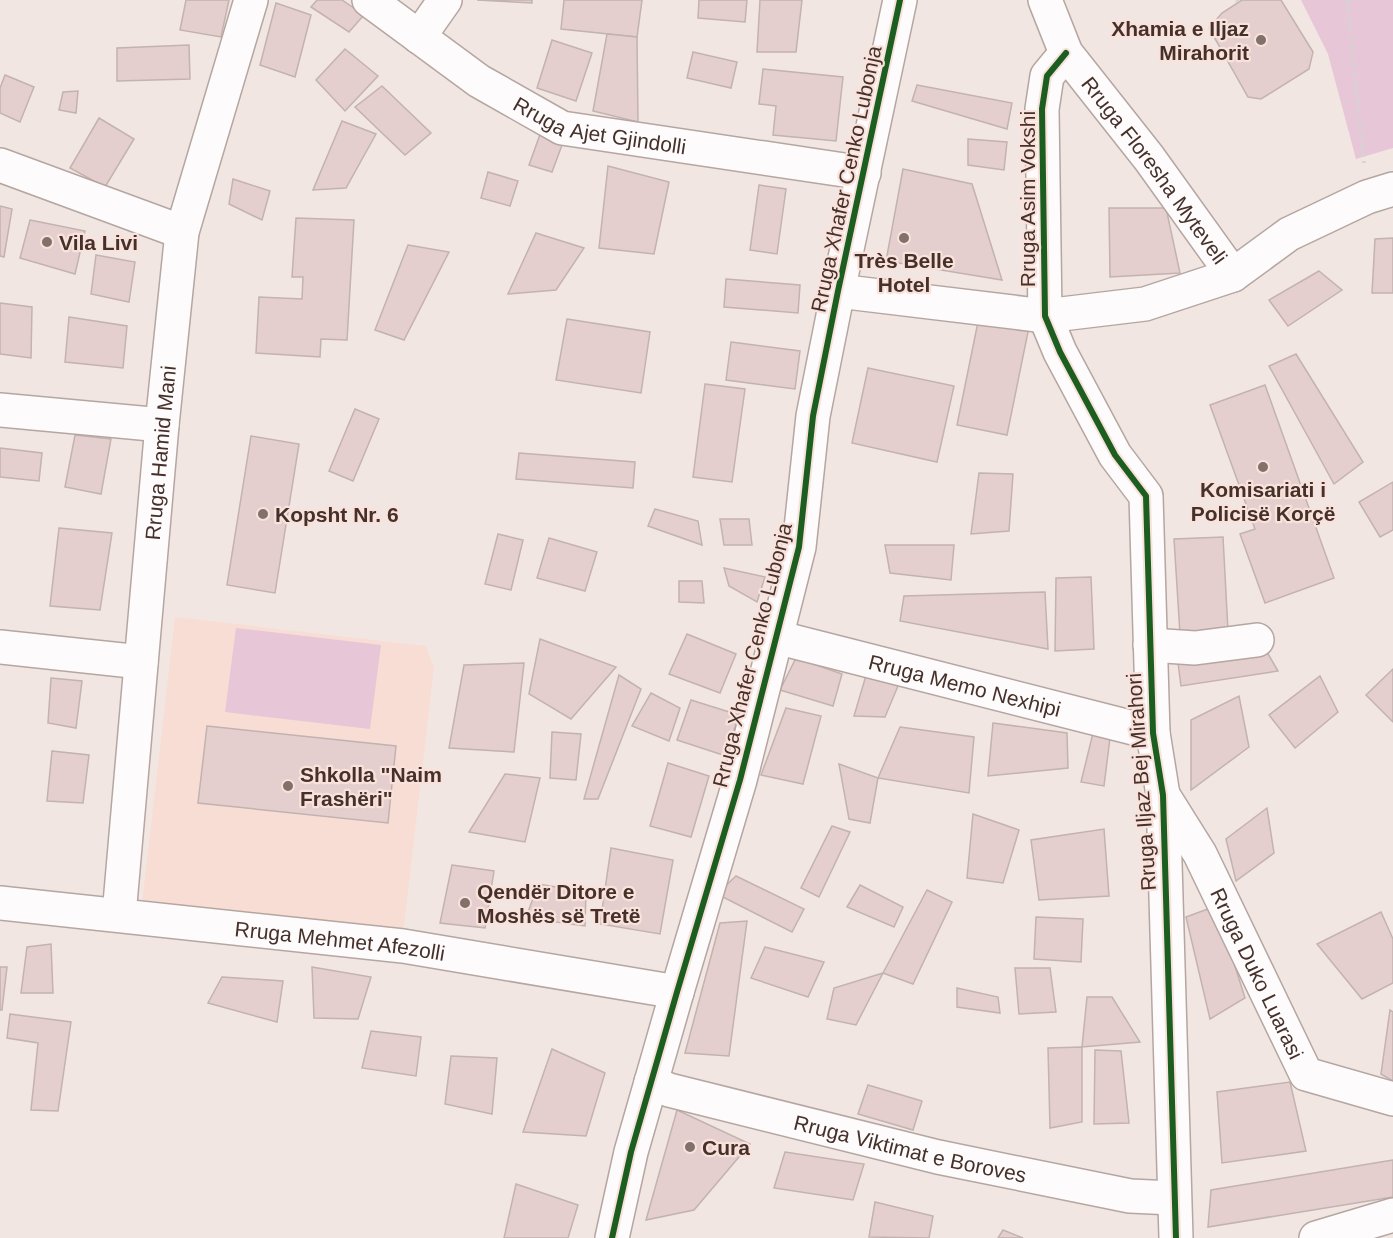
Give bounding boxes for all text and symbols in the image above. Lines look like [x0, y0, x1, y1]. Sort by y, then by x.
place label: Xhamia e Iljaz Mirahorit [1111, 17, 1249, 64]
marker: Xhamia e Iljaz Mirahorit [1254, 33, 1268, 47]
street label: Rruga Xhafer Cenko Lubonja [806, 43, 886, 314]
street label: Rruga Floresha Myteveli [1078, 72, 1232, 268]
street label: Rruga Ajet Gjindolli [510, 92, 688, 158]
street label: Rruga Asim Vokshi [1016, 111, 1039, 287]
place label: Vila Livi [59, 231, 138, 254]
marker: Très Belle Hotel [897, 231, 911, 245]
marker: Vila Livi [40, 235, 54, 249]
place label: Très Belle Hotel [854, 249, 954, 296]
street label: Rruga Hamid Mani [140, 364, 180, 541]
marker: Komisariati i Policisë Korçë [1256, 460, 1270, 474]
place label: Komisariati i Policisë Korçë [1191, 478, 1335, 525]
place label: Kopsht Nr. 6 [275, 503, 399, 526]
marker: Kopsht Nr. 6 [256, 507, 270, 521]
street label: Rruga Xhafer Cenko Lubonja [708, 520, 796, 790]
street label: Rruga Memo Nexhipi [866, 650, 1063, 721]
street label: Rruga Iljaz Bej Mirahori [1122, 672, 1160, 892]
place label: Shkolla "Naim Frashëri" [300, 763, 442, 810]
marker: Shkolla "Naim Frashëri" [281, 779, 295, 793]
place label: Qendër Ditore e Moshës së Tretë [477, 880, 640, 927]
street label: Rruga Duko Luarasi [1207, 884, 1308, 1062]
marker: Qendër Ditore e Moshës së Tretë [458, 896, 472, 910]
street label: Rruga Mehmet Afezolli [234, 917, 447, 964]
street label: Rruga Viktimat e Boroves [792, 1110, 1029, 1186]
place label: Cura [702, 1136, 750, 1159]
marker: Cura [683, 1140, 697, 1154]

